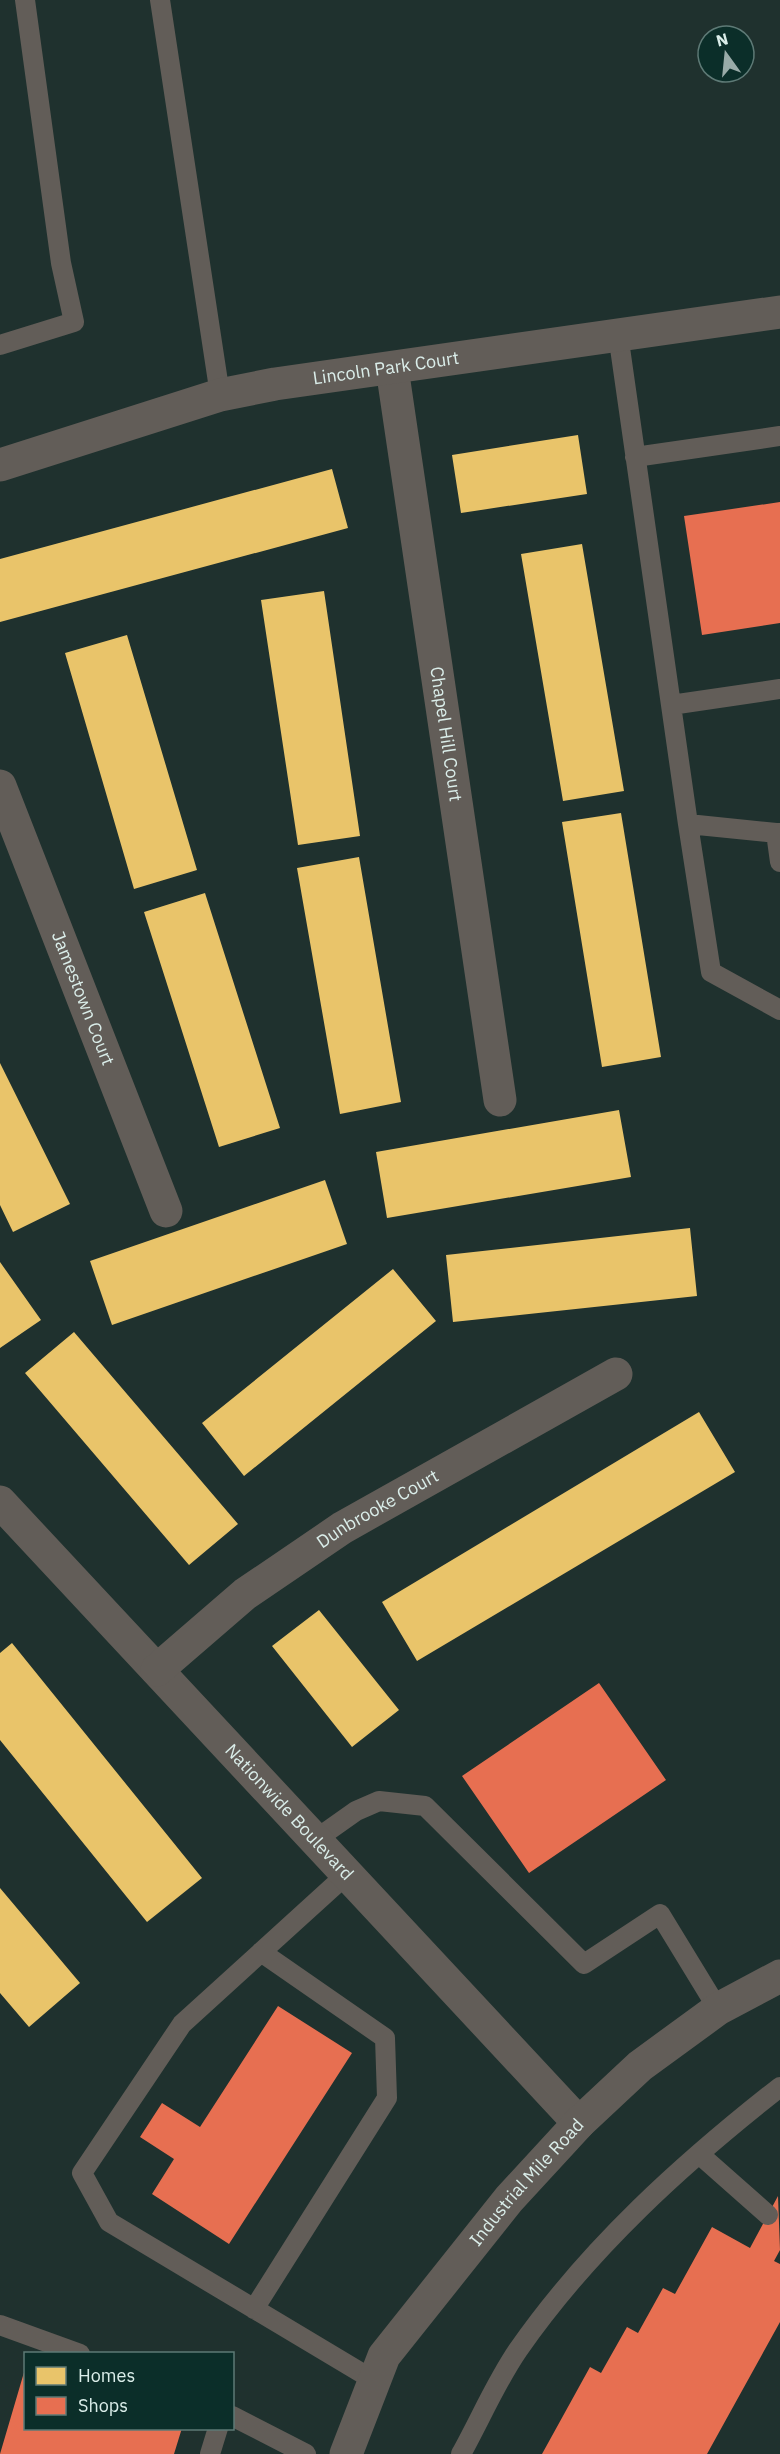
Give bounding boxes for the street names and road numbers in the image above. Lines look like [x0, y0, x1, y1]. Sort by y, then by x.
street label: Lincoln Park Court [311, 346, 460, 389]
street label: Chapel Hill Court [425, 665, 468, 803]
street label: Jamestown Court [47, 928, 120, 1069]
street label: Dunbrooke Court [312, 1464, 443, 1553]
street label: Nationwide Boulevard [220, 1739, 359, 1885]
street label: Industrial Mile Road [464, 2113, 589, 2251]

